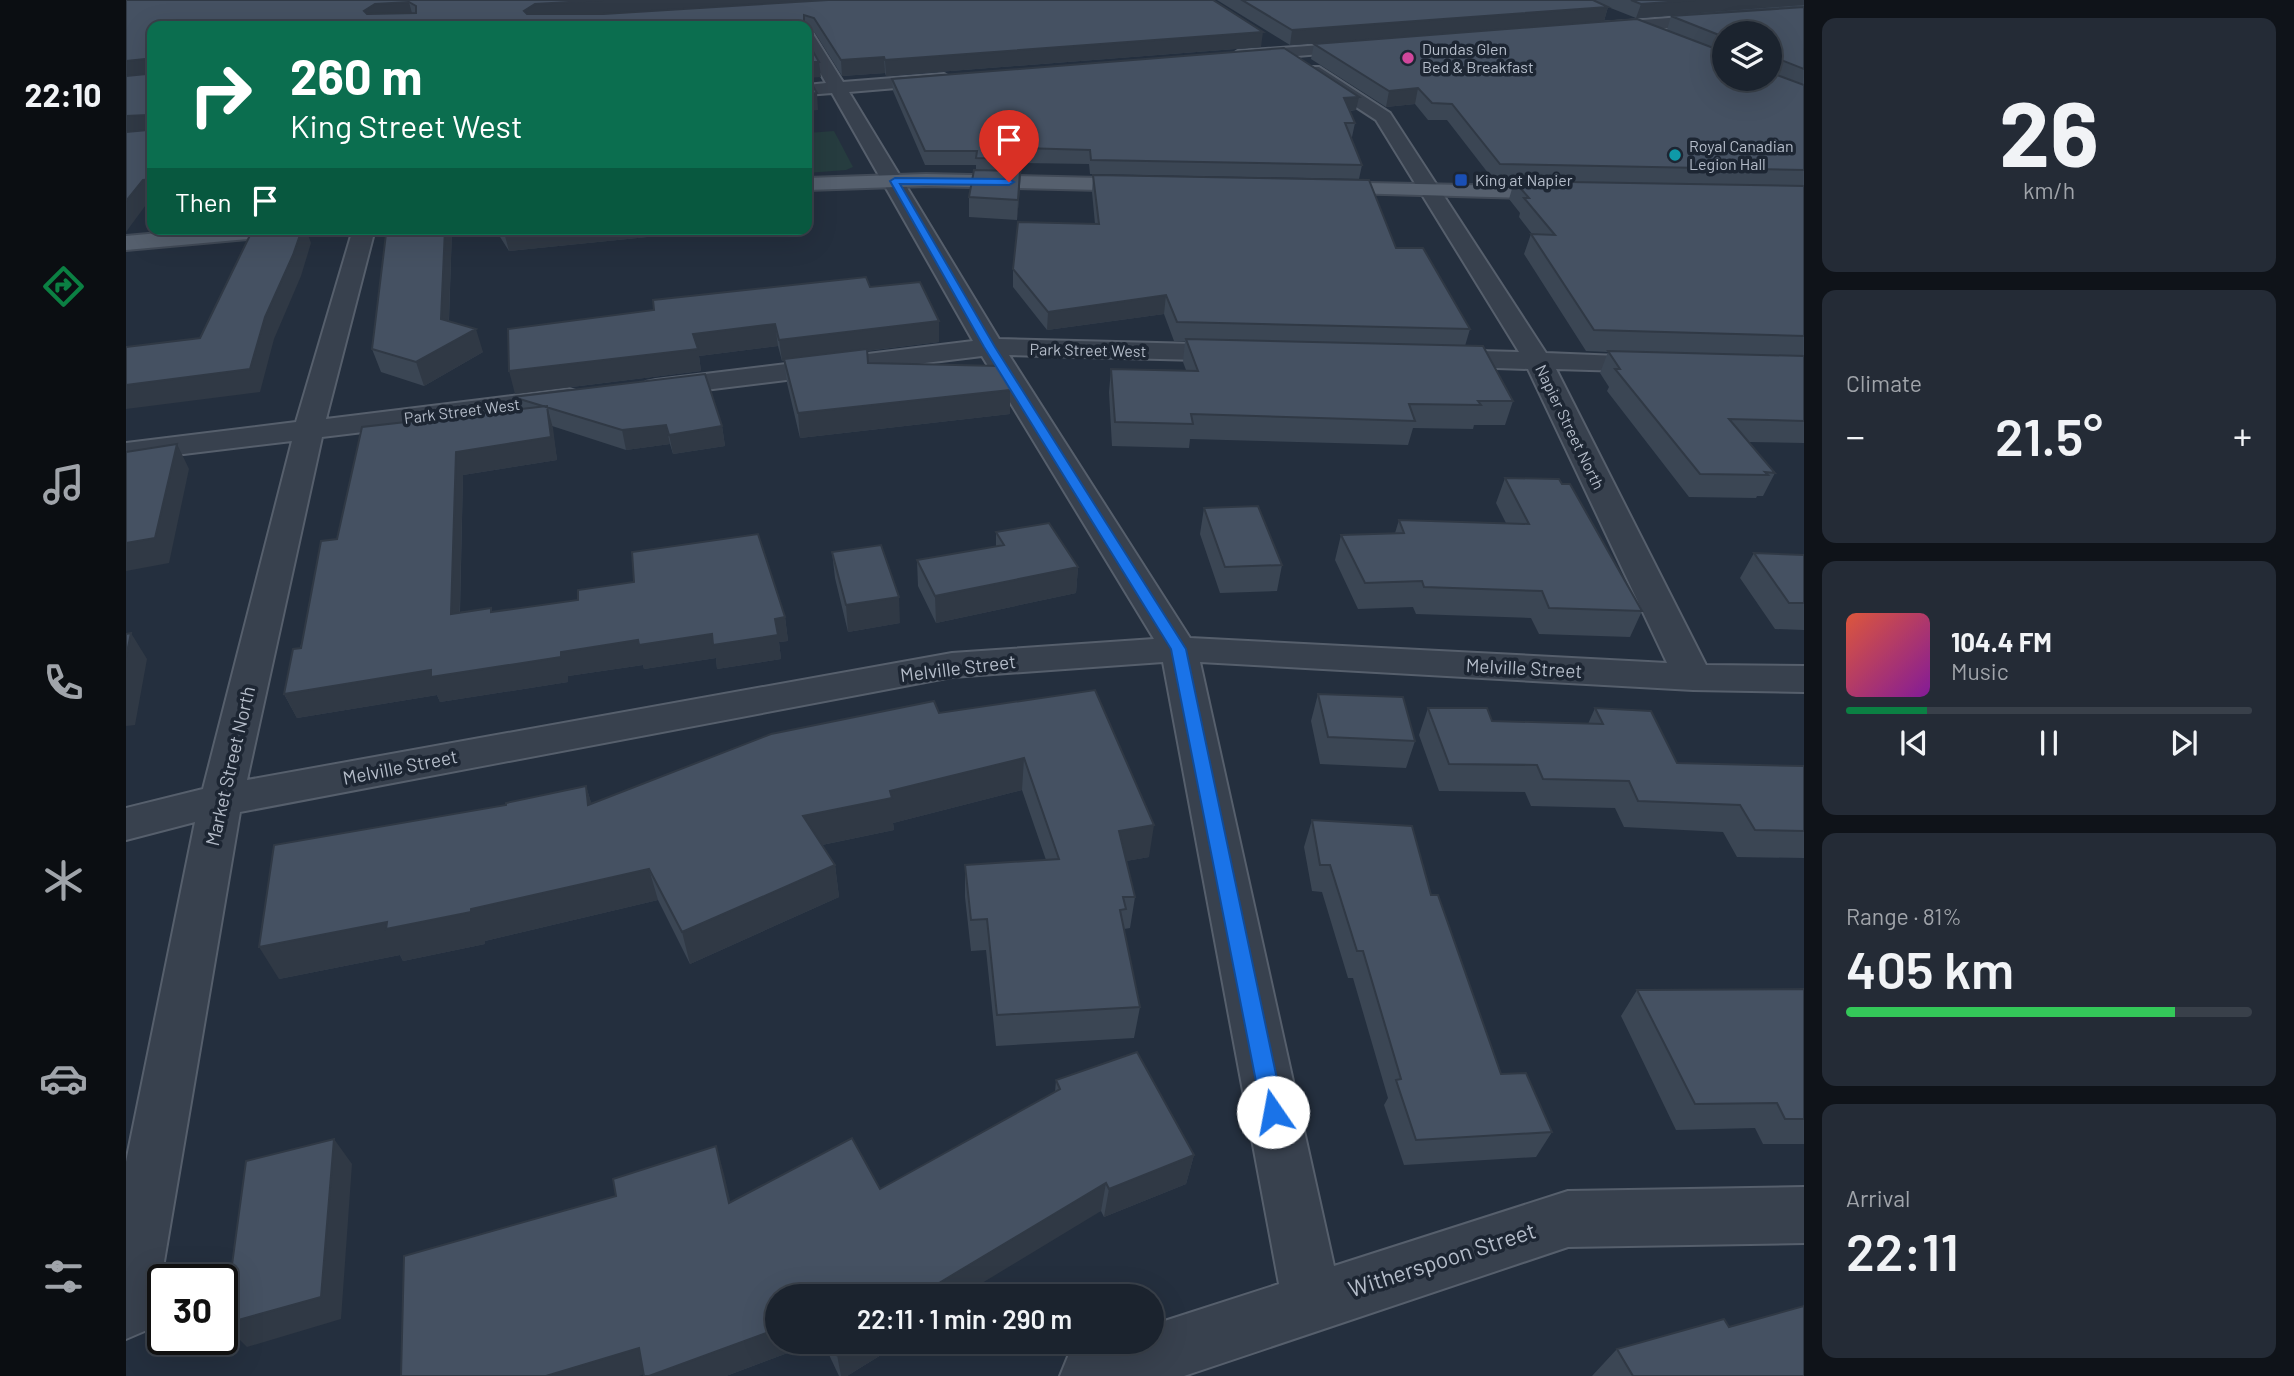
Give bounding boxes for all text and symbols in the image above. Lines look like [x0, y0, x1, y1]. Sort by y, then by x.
map controls [1712, 21, 1782, 91]
button: layers [1712, 21, 1782, 91]
place label: Dundas Glen Bed & Breakfast [1422, 39, 1534, 76]
text: 260 m [290, 46, 422, 105]
icon: right [175, 49, 266, 140]
marker: Dundas Glen Bed & Breakfast [1400, 50, 1416, 66]
text: 22:10 [24, 75, 102, 113]
text: 26 [1999, 76, 2099, 185]
text: King Street West [290, 106, 523, 144]
pin [979, 110, 1039, 182]
icon: arrive [990, 121, 1028, 159]
place label: Royal Canadian Legion Hall [1689, 136, 1794, 173]
marker: Royal Canadian Legion Hall [1667, 147, 1683, 163]
place label: King at Napier [1475, 170, 1573, 189]
marker: King at Napier [1453, 172, 1469, 188]
text: km/h [2023, 176, 2075, 204]
icon: arrive [246, 182, 284, 220]
text: Then [175, 186, 232, 217]
icon: directions [39, 262, 88, 311]
street label: Park Street West [1030, 339, 1147, 360]
street label: Napier Street North [1532, 361, 1609, 492]
text: Climate [1846, 369, 1922, 397]
street label: Park Street West [403, 394, 521, 427]
text: 21.5° [1995, 404, 2103, 466]
text: − [1846, 412, 1865, 458]
text: + [2233, 412, 2252, 458]
icon: music [39, 460, 88, 509]
text: 104.4 FM [1951, 626, 2052, 657]
street label: Melville Street [899, 649, 1017, 686]
street label: Melville Street [1465, 653, 1583, 682]
text: Music [1951, 657, 2009, 685]
icon: phone [39, 658, 88, 707]
street label: Market Street North [200, 684, 259, 848]
icon: previous [1895, 724, 1933, 762]
icon: pause [2030, 724, 2068, 762]
icon: next [2165, 724, 2203, 762]
street label: Melville Street [341, 744, 459, 789]
icon: climate [39, 856, 88, 905]
text: Range · 81% [1846, 902, 1962, 930]
text: 405 km [1846, 937, 2014, 999]
icon: car [39, 1054, 88, 1103]
position arrow [1236, 1075, 1310, 1149]
text: Arrival [1846, 1184, 1910, 1212]
street label: Witherspoon Street [1344, 1215, 1539, 1303]
text: 22:11 [1846, 1219, 1959, 1281]
icon: filters [39, 1252, 88, 1301]
speed limit sign: 30 [147, 1264, 238, 1355]
text: 22:11 · 1 min · 290 m [857, 1303, 1072, 1334]

